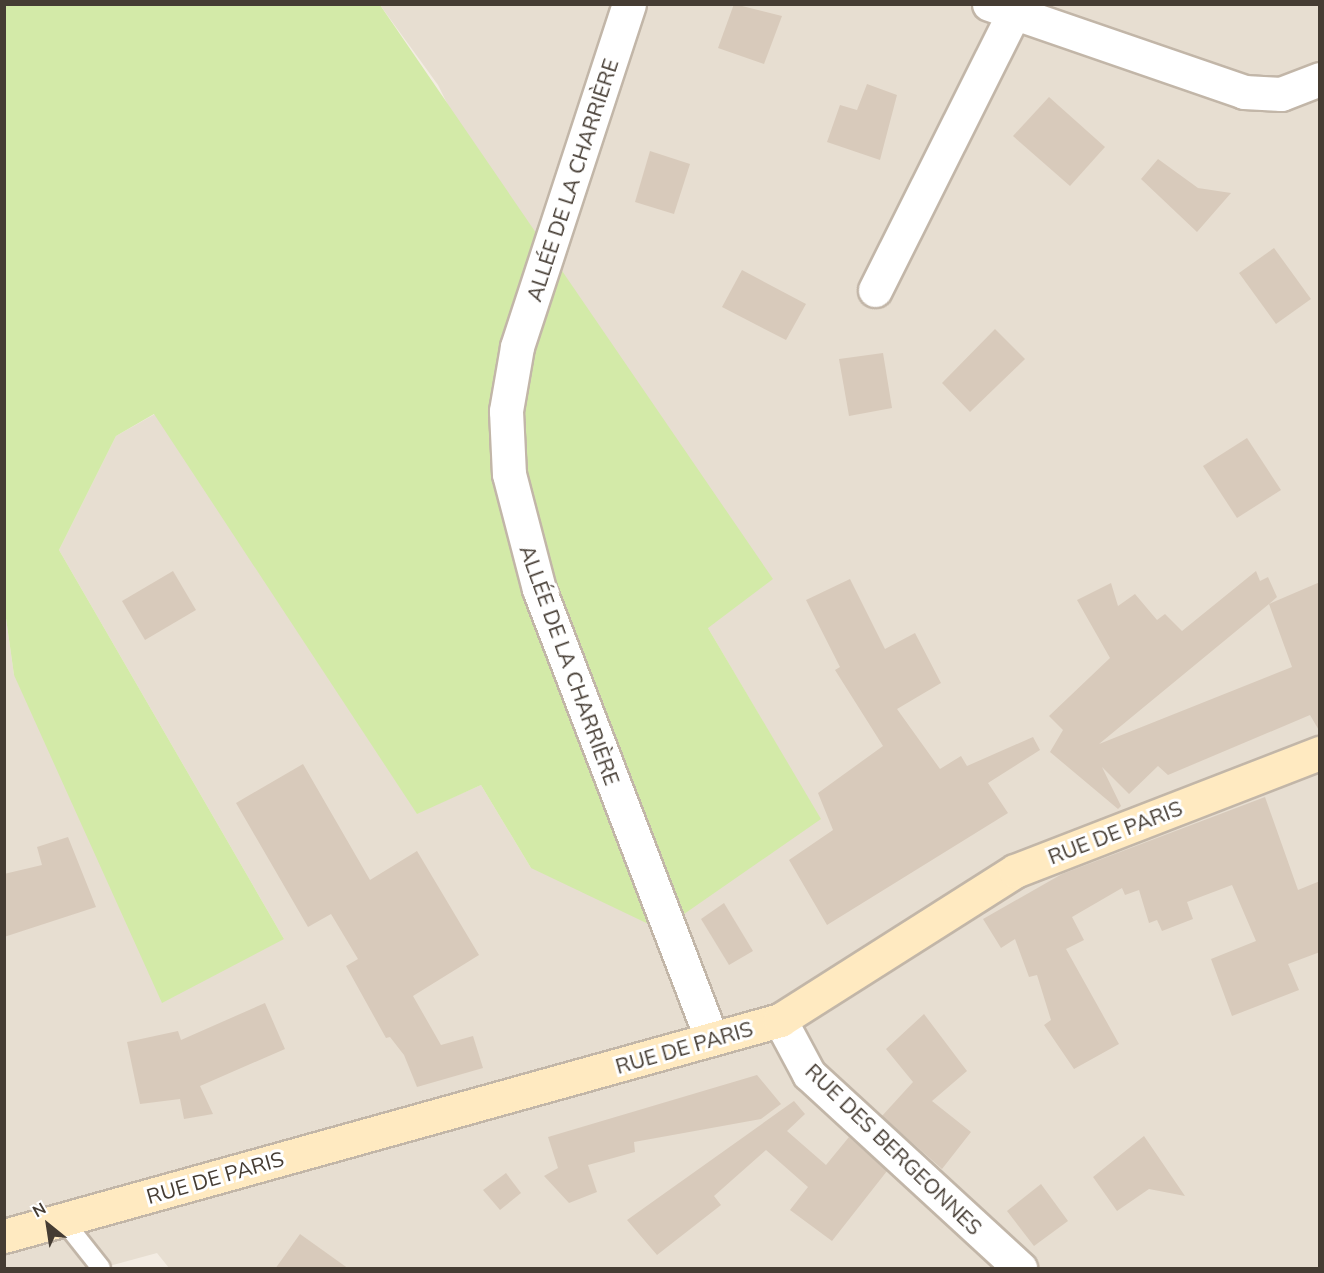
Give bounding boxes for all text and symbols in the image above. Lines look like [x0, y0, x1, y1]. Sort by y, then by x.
street label: ALLÉE DE LA CHARRIÈRE [521, 56, 623, 304]
street label: ALLÉE DE LA CHARRIÈRE [515, 542, 625, 788]
street label: RUE DE PARIS [1044, 795, 1186, 869]
street label: RUE DE PARIS [612, 1015, 756, 1079]
street label: RUE DES BERGEONNES [801, 1058, 987, 1240]
street label: RUE DE PARIS [143, 1145, 287, 1209]
north arrow [18, 1195, 78, 1255]
text: N [29, 1198, 49, 1221]

